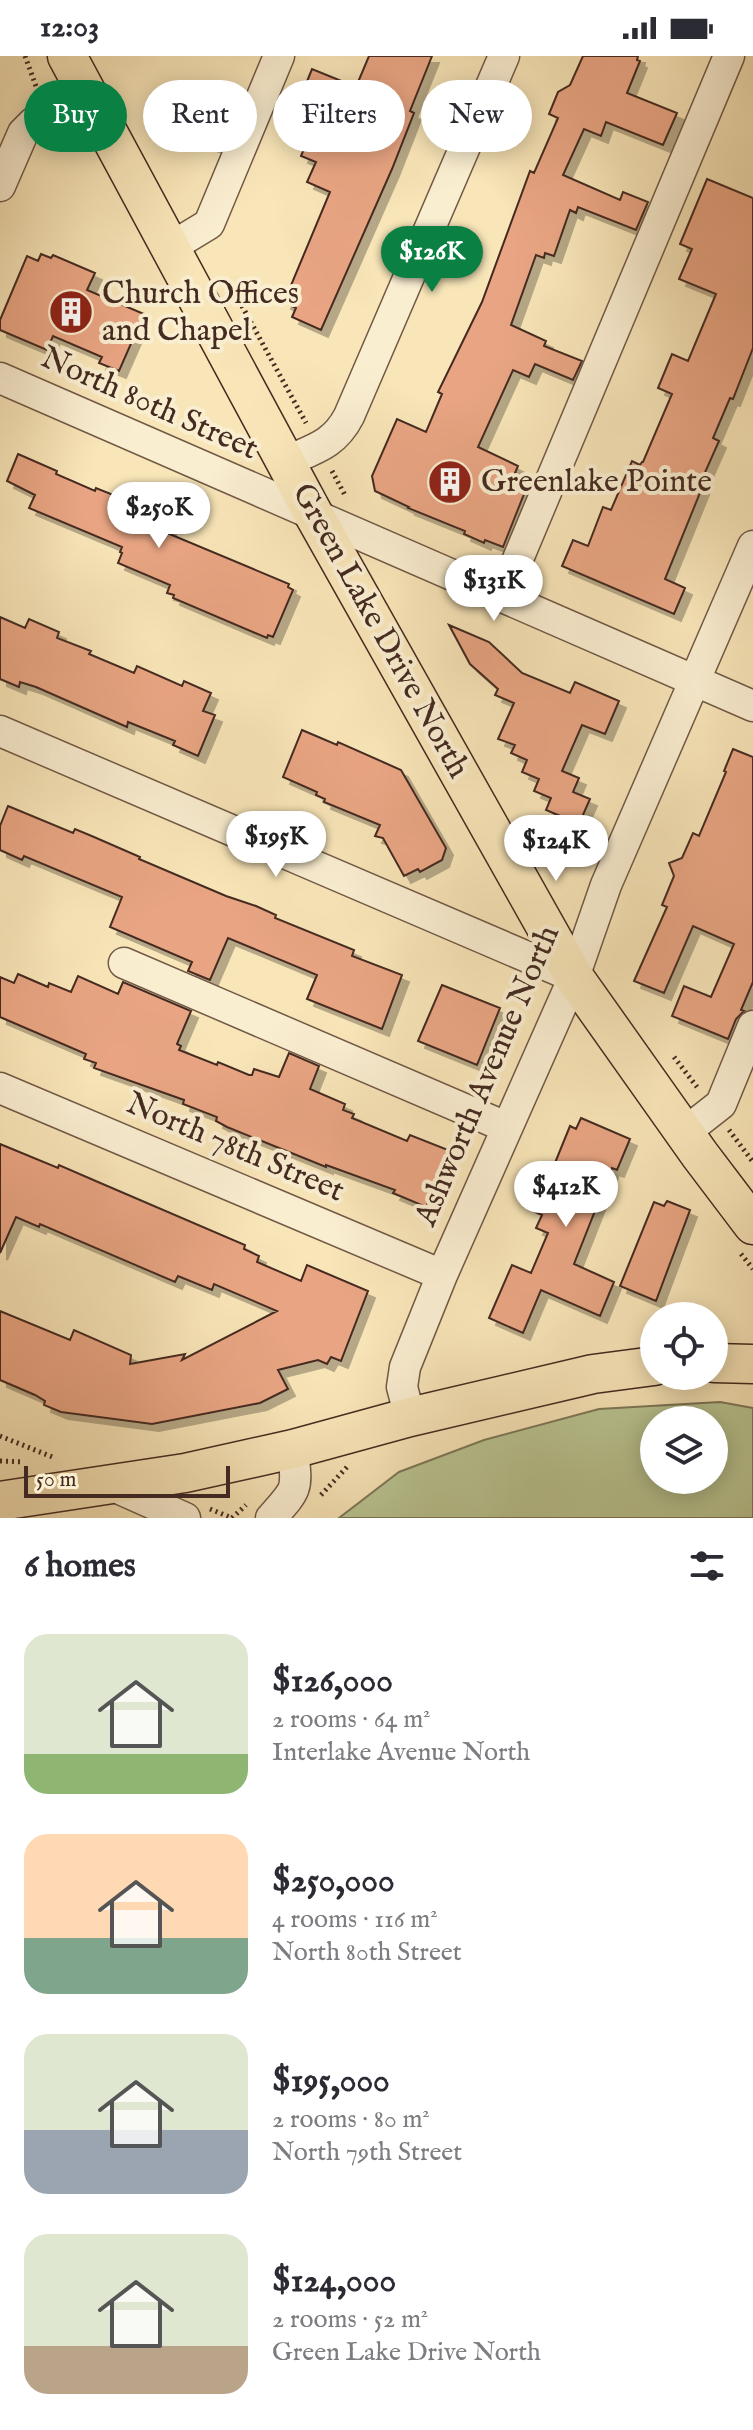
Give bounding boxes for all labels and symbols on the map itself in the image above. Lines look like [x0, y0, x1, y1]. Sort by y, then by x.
pin: $126K [376, 226, 488, 294]
place label: Church Offices and Chapel [102, 274, 299, 352]
building icon: Church Offices and Chapel [47, 288, 95, 336]
street label: North 80th Street [34, 338, 264, 470]
building icon: Greenlake Pointe [426, 458, 474, 506]
place label: Greenlake Pointe [481, 462, 712, 503]
street label: Green Lake Drive North [282, 476, 478, 786]
pin: $250K [103, 482, 215, 550]
pin: $131K [438, 555, 550, 623]
pin: $195K [220, 811, 332, 879]
pin: $124K [500, 815, 612, 883]
street label: Ashworth Avenue North [406, 920, 570, 1233]
street label: North 78th Street [120, 1084, 350, 1212]
pin: $412K [510, 1161, 622, 1229]
scale bar [24, 1462, 230, 1498]

